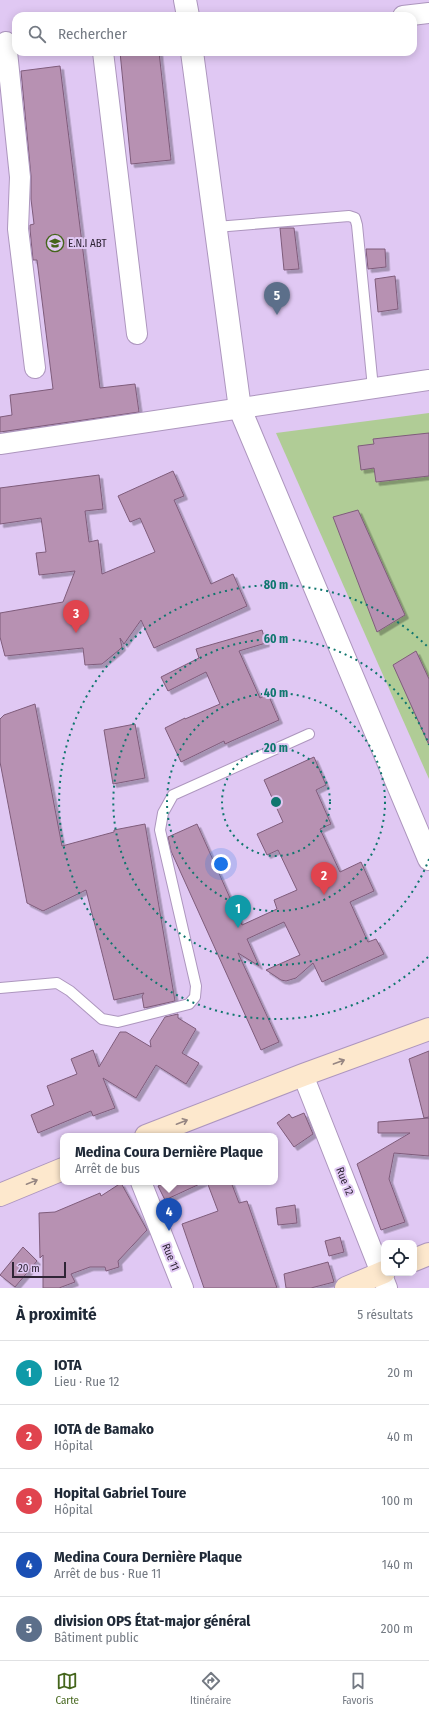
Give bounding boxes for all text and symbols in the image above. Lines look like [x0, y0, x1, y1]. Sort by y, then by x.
search box [12, 12, 417, 56]
icon: search [26, 23, 48, 45]
text: Rechercher [58, 25, 127, 43]
school or university icon: E.N.I ABT [45, 233, 65, 253]
place label: E.N.I ABT [68, 237, 108, 250]
pin: 5 [264, 282, 290, 315]
text: 80 m [264, 578, 288, 592]
pin: 3 [63, 600, 89, 633]
text: 60 m [264, 632, 288, 646]
text: 40 m [264, 686, 288, 700]
text: 20 m [263, 741, 288, 755]
centre of rings [269, 795, 283, 809]
your location [211, 854, 231, 874]
pin: 2 [311, 862, 337, 895]
pin: 1 [225, 895, 251, 928]
one-way arrow [333, 1057, 345, 1065]
one-way arrow [176, 1117, 188, 1125]
popup [60, 1133, 278, 1185]
text: Medina Coura Dernière Plaque [75, 1143, 263, 1161]
text: Arrêt de bus [75, 1161, 140, 1176]
street label: Rue 12 [333, 1165, 356, 1197]
one-way arrow [25, 1178, 37, 1185]
pin: 4 [156, 1198, 182, 1231]
map controls [381, 1240, 417, 1276]
button: locate [381, 1240, 417, 1276]
street label: Rue 11 [159, 1242, 182, 1273]
scale bar [12, 1260, 66, 1279]
text: 20 m [18, 1262, 40, 1275]
text: À proximité [16, 1304, 97, 1325]
text: 5 résultats [357, 1307, 413, 1322]
text: IOTA [54, 1356, 82, 1374]
text: 1 [26, 1365, 32, 1380]
text: 20 m [387, 1365, 413, 1380]
text: Lieu · Rue 12 [54, 1374, 119, 1389]
text: IOTA de Bamako [54, 1420, 154, 1438]
text: 2 [26, 1429, 32, 1444]
text: 40 m [387, 1429, 413, 1444]
text: Hôpital [54, 1438, 93, 1453]
text: Hopital Gabriel Toure [54, 1484, 186, 1502]
text: 3 [26, 1493, 32, 1508]
text: 100 m [381, 1493, 413, 1508]
text: Hôpital [54, 1502, 93, 1517]
text: Medina Coura Dernière Plaque [54, 1548, 242, 1566]
text: 4 [26, 1557, 32, 1572]
text: 140 m [382, 1557, 413, 1572]
text: Arrêt de bus · Rue 11 [54, 1566, 161, 1581]
text: division OPS État-major général [54, 1612, 250, 1630]
text: 5 [26, 1621, 32, 1636]
text: 200 m [381, 1621, 413, 1636]
text: Bâtiment public [54, 1630, 139, 1645]
tab: Carte [55, 1670, 79, 1707]
tab: Itinéraire [190, 1670, 231, 1707]
tab: Favoris [342, 1670, 373, 1707]

